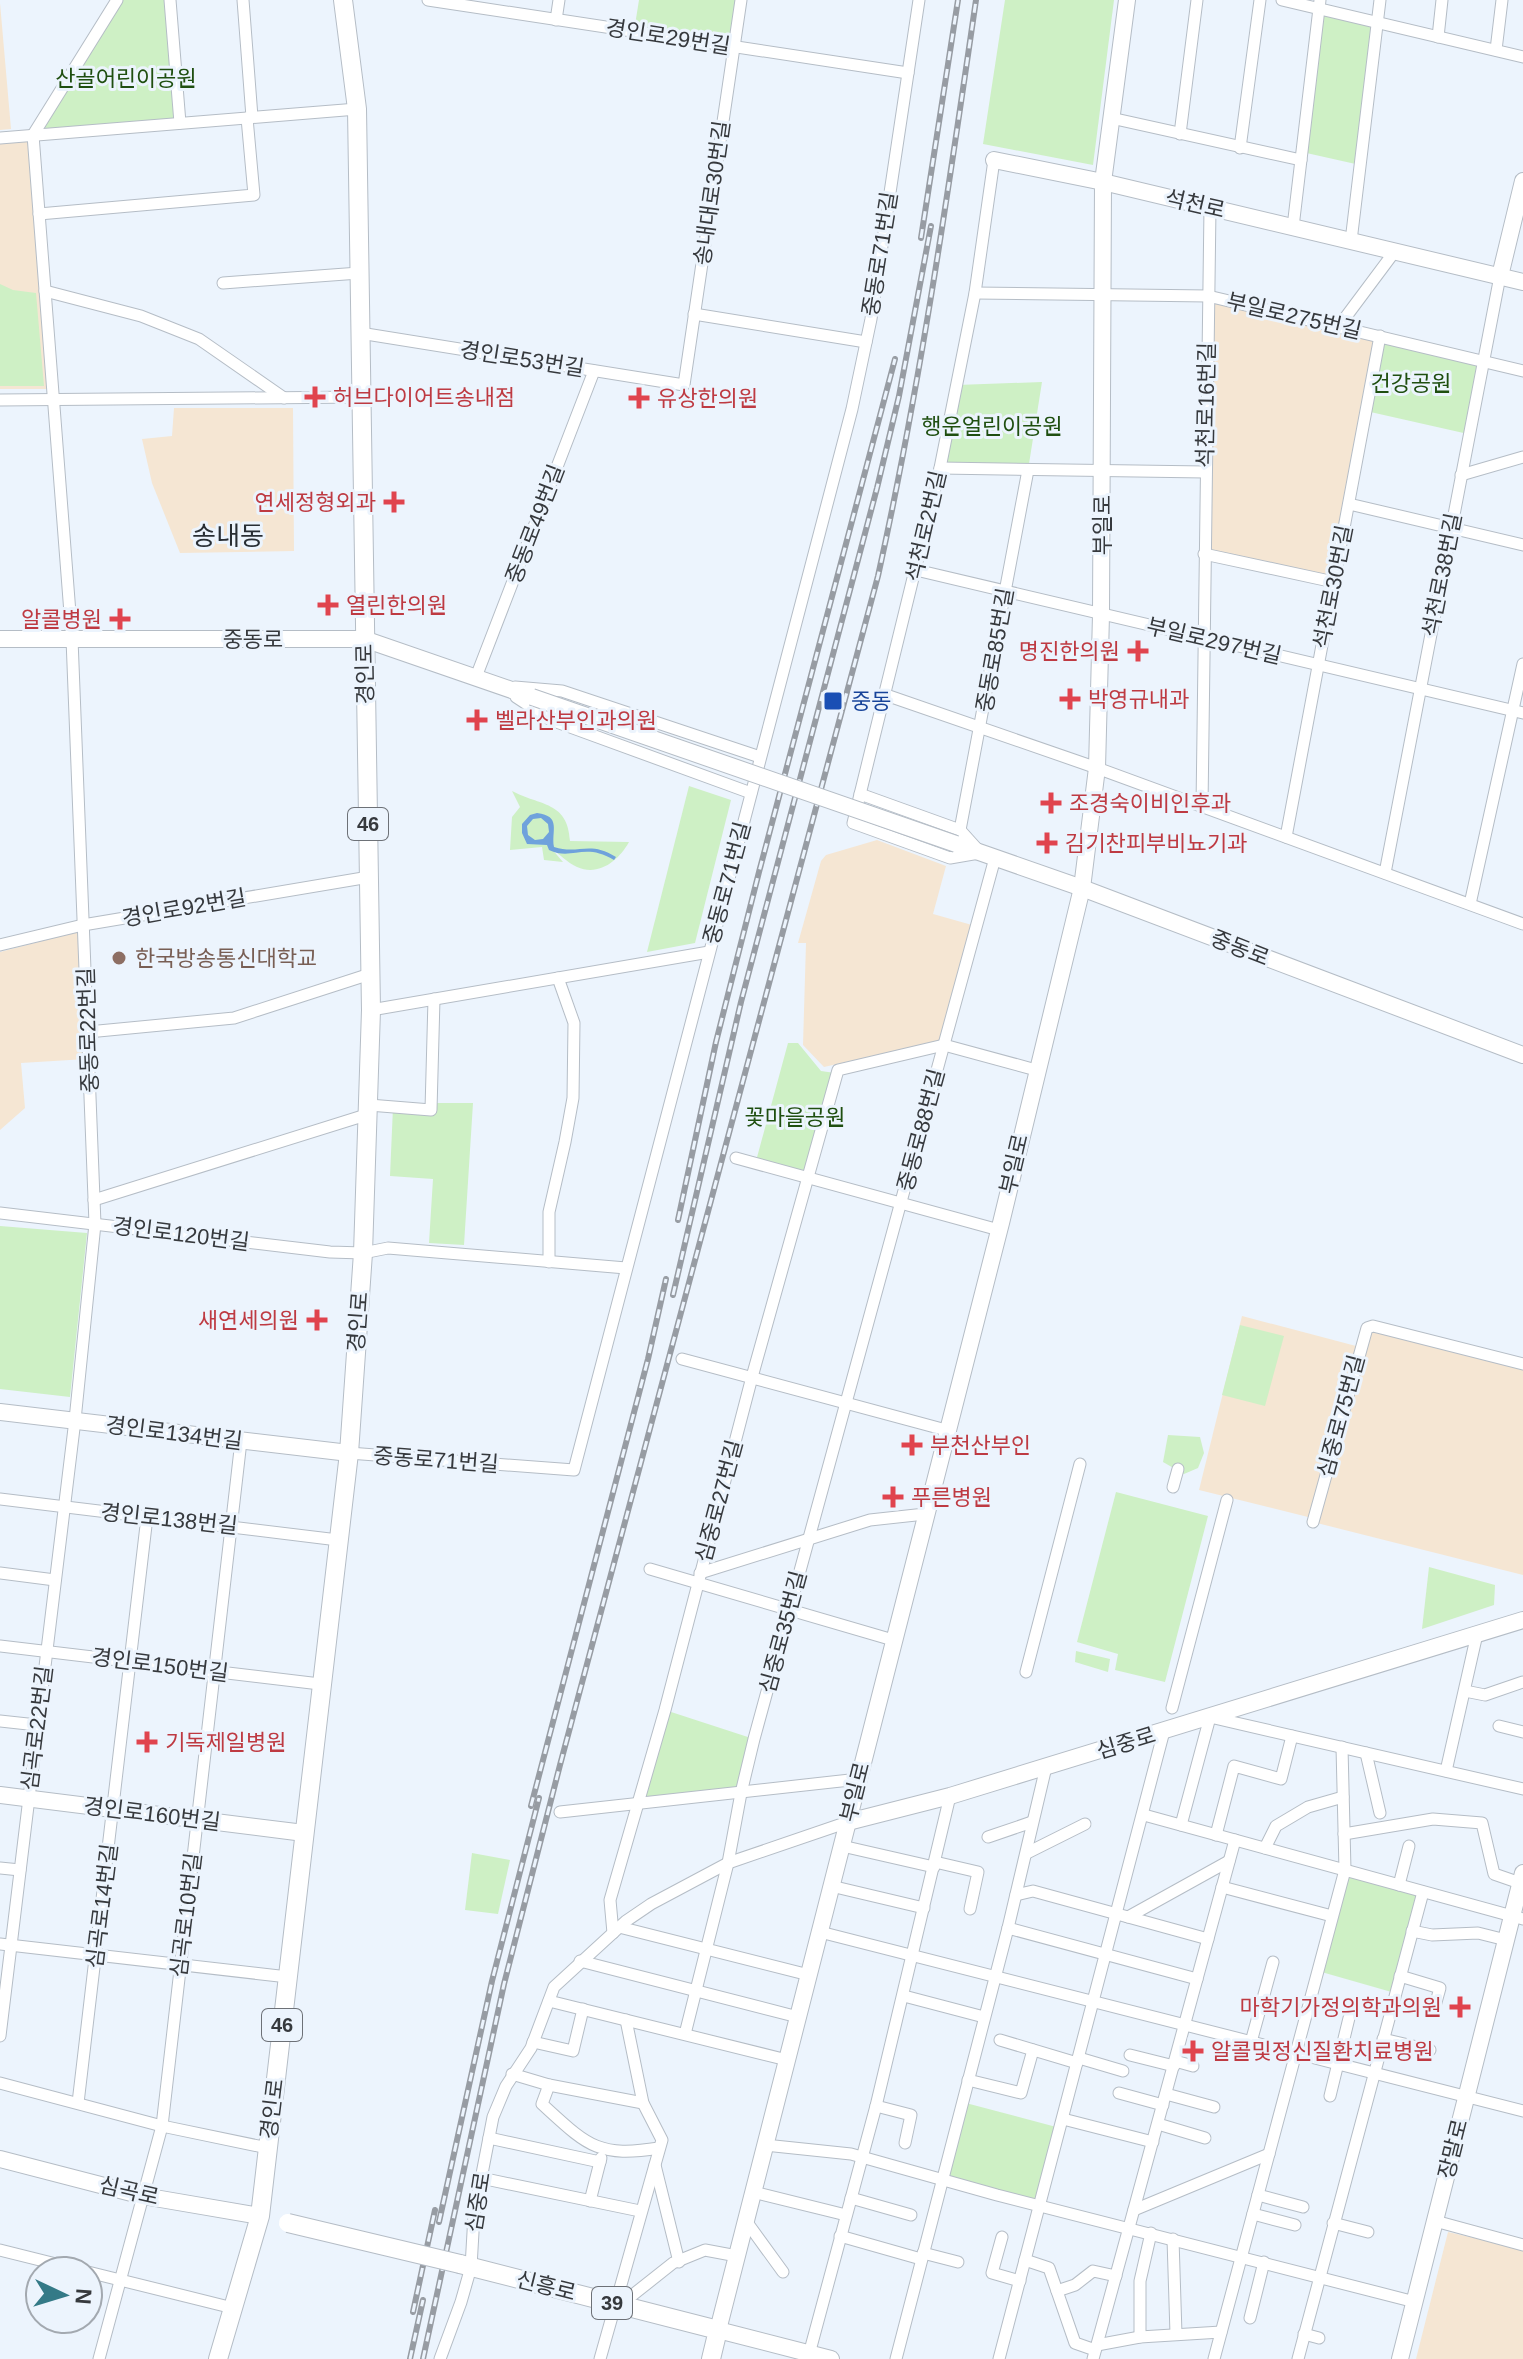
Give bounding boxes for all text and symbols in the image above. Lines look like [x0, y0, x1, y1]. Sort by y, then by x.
street label: 경인로29번길 [604, 15, 732, 59]
park label: 산골어린이공원 [55, 66, 197, 91]
street label: 송내대로30번길 [689, 119, 735, 267]
street label: 석천로 [1163, 185, 1227, 223]
street label: 중동로71번길 [858, 190, 902, 318]
street label: 부일로275번길 [1224, 288, 1364, 344]
street label: 경인로53번길 [458, 337, 586, 381]
street label: 석천로16번길 [1192, 342, 1220, 468]
park label: 건강공원 [1371, 371, 1451, 396]
place label: 허브다이어트송내점 [333, 385, 515, 410]
marker: 허브다이어트송내점 [304, 386, 326, 408]
place label: 유상한의원 [657, 386, 758, 411]
marker: 유상한의원 [628, 387, 650, 409]
park label: 행운얼린이공원 [921, 414, 1063, 439]
street label: 중동로49번길 [501, 461, 569, 587]
street label: 석천로2번길 [901, 468, 951, 584]
place label: 연세정형외과 [255, 490, 376, 515]
marker: 연세정형외과 [383, 491, 405, 513]
street label: 부일로 [1090, 495, 1115, 555]
street label: 석천로38번길 [1418, 511, 1466, 639]
district label: 송내동 [192, 521, 264, 551]
street label: 석천로30번길 [1309, 523, 1357, 651]
street label: 중동로85번길 [972, 586, 1018, 714]
place label: 열린한의원 [346, 593, 447, 618]
marker: 열린한의원 [317, 594, 339, 616]
place label: 알콜병원 [21, 607, 102, 632]
marker: 알콜병원 [109, 608, 131, 630]
street label: 부일로297번길 [1144, 613, 1284, 669]
street label: 중동로 [223, 627, 283, 652]
place label: 명진한의원 [1019, 639, 1120, 664]
marker: 명진한의원 [1127, 640, 1149, 662]
street label: 경인로 [352, 643, 378, 705]
place label: 박영규내과 [1088, 687, 1189, 712]
marker: 박영규내과 [1059, 688, 1081, 710]
place label: 중동 [851, 689, 891, 714]
marker: 중동 [822, 690, 844, 712]
place label: 벨라산부인과의원 [495, 708, 657, 733]
marker: 벨라산부인과의원 [466, 709, 488, 731]
place label: 조경숙이비인후과 [1069, 791, 1231, 816]
marker: 조경숙이비인후과 [1040, 792, 1062, 814]
road number: 46 [348, 808, 388, 840]
street label: 중동로71번길 [699, 819, 755, 947]
place label: 김기찬피부비뇨기과 [1065, 831, 1247, 856]
marker: 김기찬피부비뇨기과 [1036, 832, 1058, 854]
street label: 경인로92번길 [120, 885, 248, 931]
street label: 중동로 [1207, 925, 1273, 971]
place label: 한국방송통신대학교 [135, 946, 317, 971]
marker: 한국방송통신대학교 [110, 949, 128, 967]
street label: 중동로22번길 [73, 967, 103, 1093]
street label: 중동로88번길 [893, 1066, 949, 1194]
park label: 꽃마을공원 [744, 1105, 846, 1130]
street label: 부일로 [995, 1132, 1033, 1196]
street label: 경인로120번길 [111, 1213, 251, 1255]
street label: 경인로 [343, 1291, 373, 1353]
place label: 새연세의원 [198, 1308, 299, 1333]
marker: 새연세의원 [306, 1309, 328, 1331]
street label: 심중로75번길 [1313, 1352, 1369, 1480]
street label: 경인로134번길 [104, 1412, 244, 1454]
place label: 부천산부인 [930, 1433, 1031, 1458]
marker: 부천산부인 [901, 1434, 923, 1456]
street label: 심중로27번길 [691, 1437, 747, 1565]
street label: 중동로71번길 [372, 1443, 500, 1477]
place label: 푸른병원 [911, 1485, 992, 1510]
marker: 푸른병원 [882, 1486, 904, 1508]
street label: 경인로138번길 [99, 1499, 239, 1539]
street label: 심중로35번길 [755, 1568, 811, 1696]
street label: 경인로150번길 [90, 1644, 230, 1686]
street label: 심곡로22번길 [17, 1664, 57, 1792]
street label: 심중로 [1093, 1722, 1159, 1764]
place label: 기독제일병원 [165, 1730, 286, 1755]
marker: 기독제일병원 [136, 1731, 158, 1753]
street label: 부일로 [836, 1760, 874, 1824]
street label: 경인로160번길 [82, 1793, 222, 1835]
street label: 심곡로14번길 [82, 1842, 122, 1970]
street label: 심곡로10번길 [166, 1851, 206, 1979]
place label: 마학기가정의학과의원 [1240, 1995, 1442, 2020]
marker: 마학기가정의학과의원 [1449, 1996, 1471, 2018]
road number: 46 [262, 2009, 302, 2041]
place label: 알콜및정신질환치료병원 [1211, 2039, 1434, 2064]
marker: 알콜및정신질환치료병원 [1182, 2040, 1204, 2062]
street label: 경인로 [256, 2077, 288, 2141]
street label: 장말로 [1434, 2117, 1472, 2181]
street label: 심중로 [461, 2170, 495, 2234]
street label: 심곡로 [97, 2172, 161, 2210]
north arrow [24, 2255, 104, 2335]
street label: 신흥로 [514, 2267, 578, 2305]
road number: 39 [592, 2287, 632, 2319]
text: N [70, 2288, 96, 2305]

